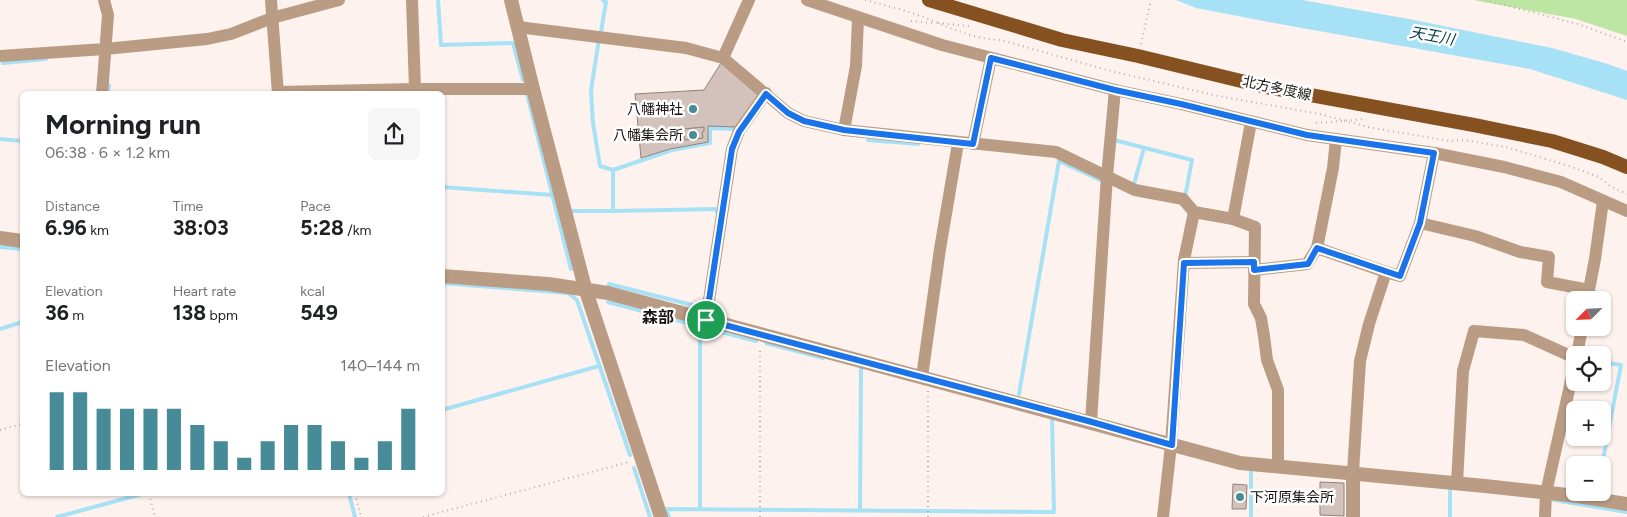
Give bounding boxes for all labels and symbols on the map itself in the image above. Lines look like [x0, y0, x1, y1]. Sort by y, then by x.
water label: 天王川 [1408, 23, 1458, 49]
street label: 北方多度線 [1241, 73, 1313, 104]
place label: 八幡神社 [627, 101, 683, 118]
marker: 八幡神社 [687, 103, 699, 115]
place label: 八幡集会所 [613, 127, 683, 144]
marker: 八幡集会所 [687, 129, 699, 141]
north arrow [1566, 291, 1611, 336]
pin [685, 299, 727, 341]
district label: 森部 [642, 308, 674, 327]
place label: 下河原集会所 [1250, 489, 1334, 506]
marker: 下河原集会所 [1234, 491, 1246, 503]

